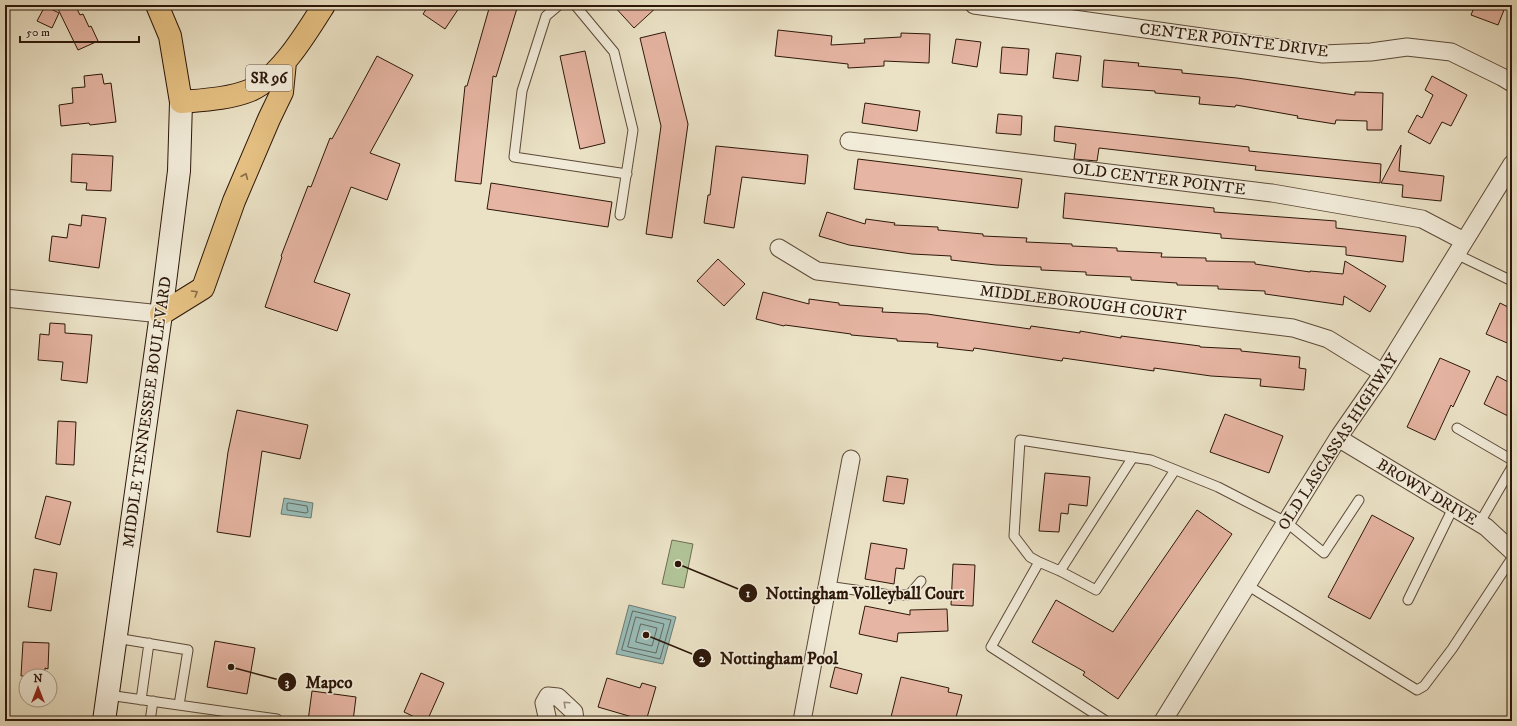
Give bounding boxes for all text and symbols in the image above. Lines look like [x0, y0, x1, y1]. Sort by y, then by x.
scale bar [20, 18, 139, 44]
street label: CENTER POINTE DRIVE [1138, 18, 1330, 62]
text: 50 m [26, 25, 50, 40]
road number: SR 96 [246, 65, 292, 91]
street label: OLD CENTER POINTE [1071, 158, 1247, 200]
one-way arrow [240, 172, 248, 179]
street label: MIDDLE TENNESSEE BOULEVARD [118, 275, 176, 549]
street label: MIDDLEBOROUGH COURT [979, 280, 1187, 326]
one-way arrow [191, 291, 198, 298]
street label: OLD LASCASSAS HIGHWAY [1273, 349, 1403, 534]
street label: BROWN DRIVE [1373, 454, 1481, 530]
callout: Nottingham Volleyball Court [738, 579, 972, 608]
text: Nottingham Volleyball Court [766, 583, 965, 605]
text: 1 [746, 586, 751, 601]
callout: Nottingham Pool [692, 644, 846, 673]
text: Nottingham Pool [720, 648, 839, 670]
text: 2 [699, 651, 706, 666]
north arrow [18, 668, 58, 708]
callout: Mapco [277, 668, 360, 697]
text: N [33, 672, 43, 686]
text: Mapco [306, 672, 352, 694]
text: 3 [285, 675, 290, 690]
one-way arrow [563, 701, 571, 709]

